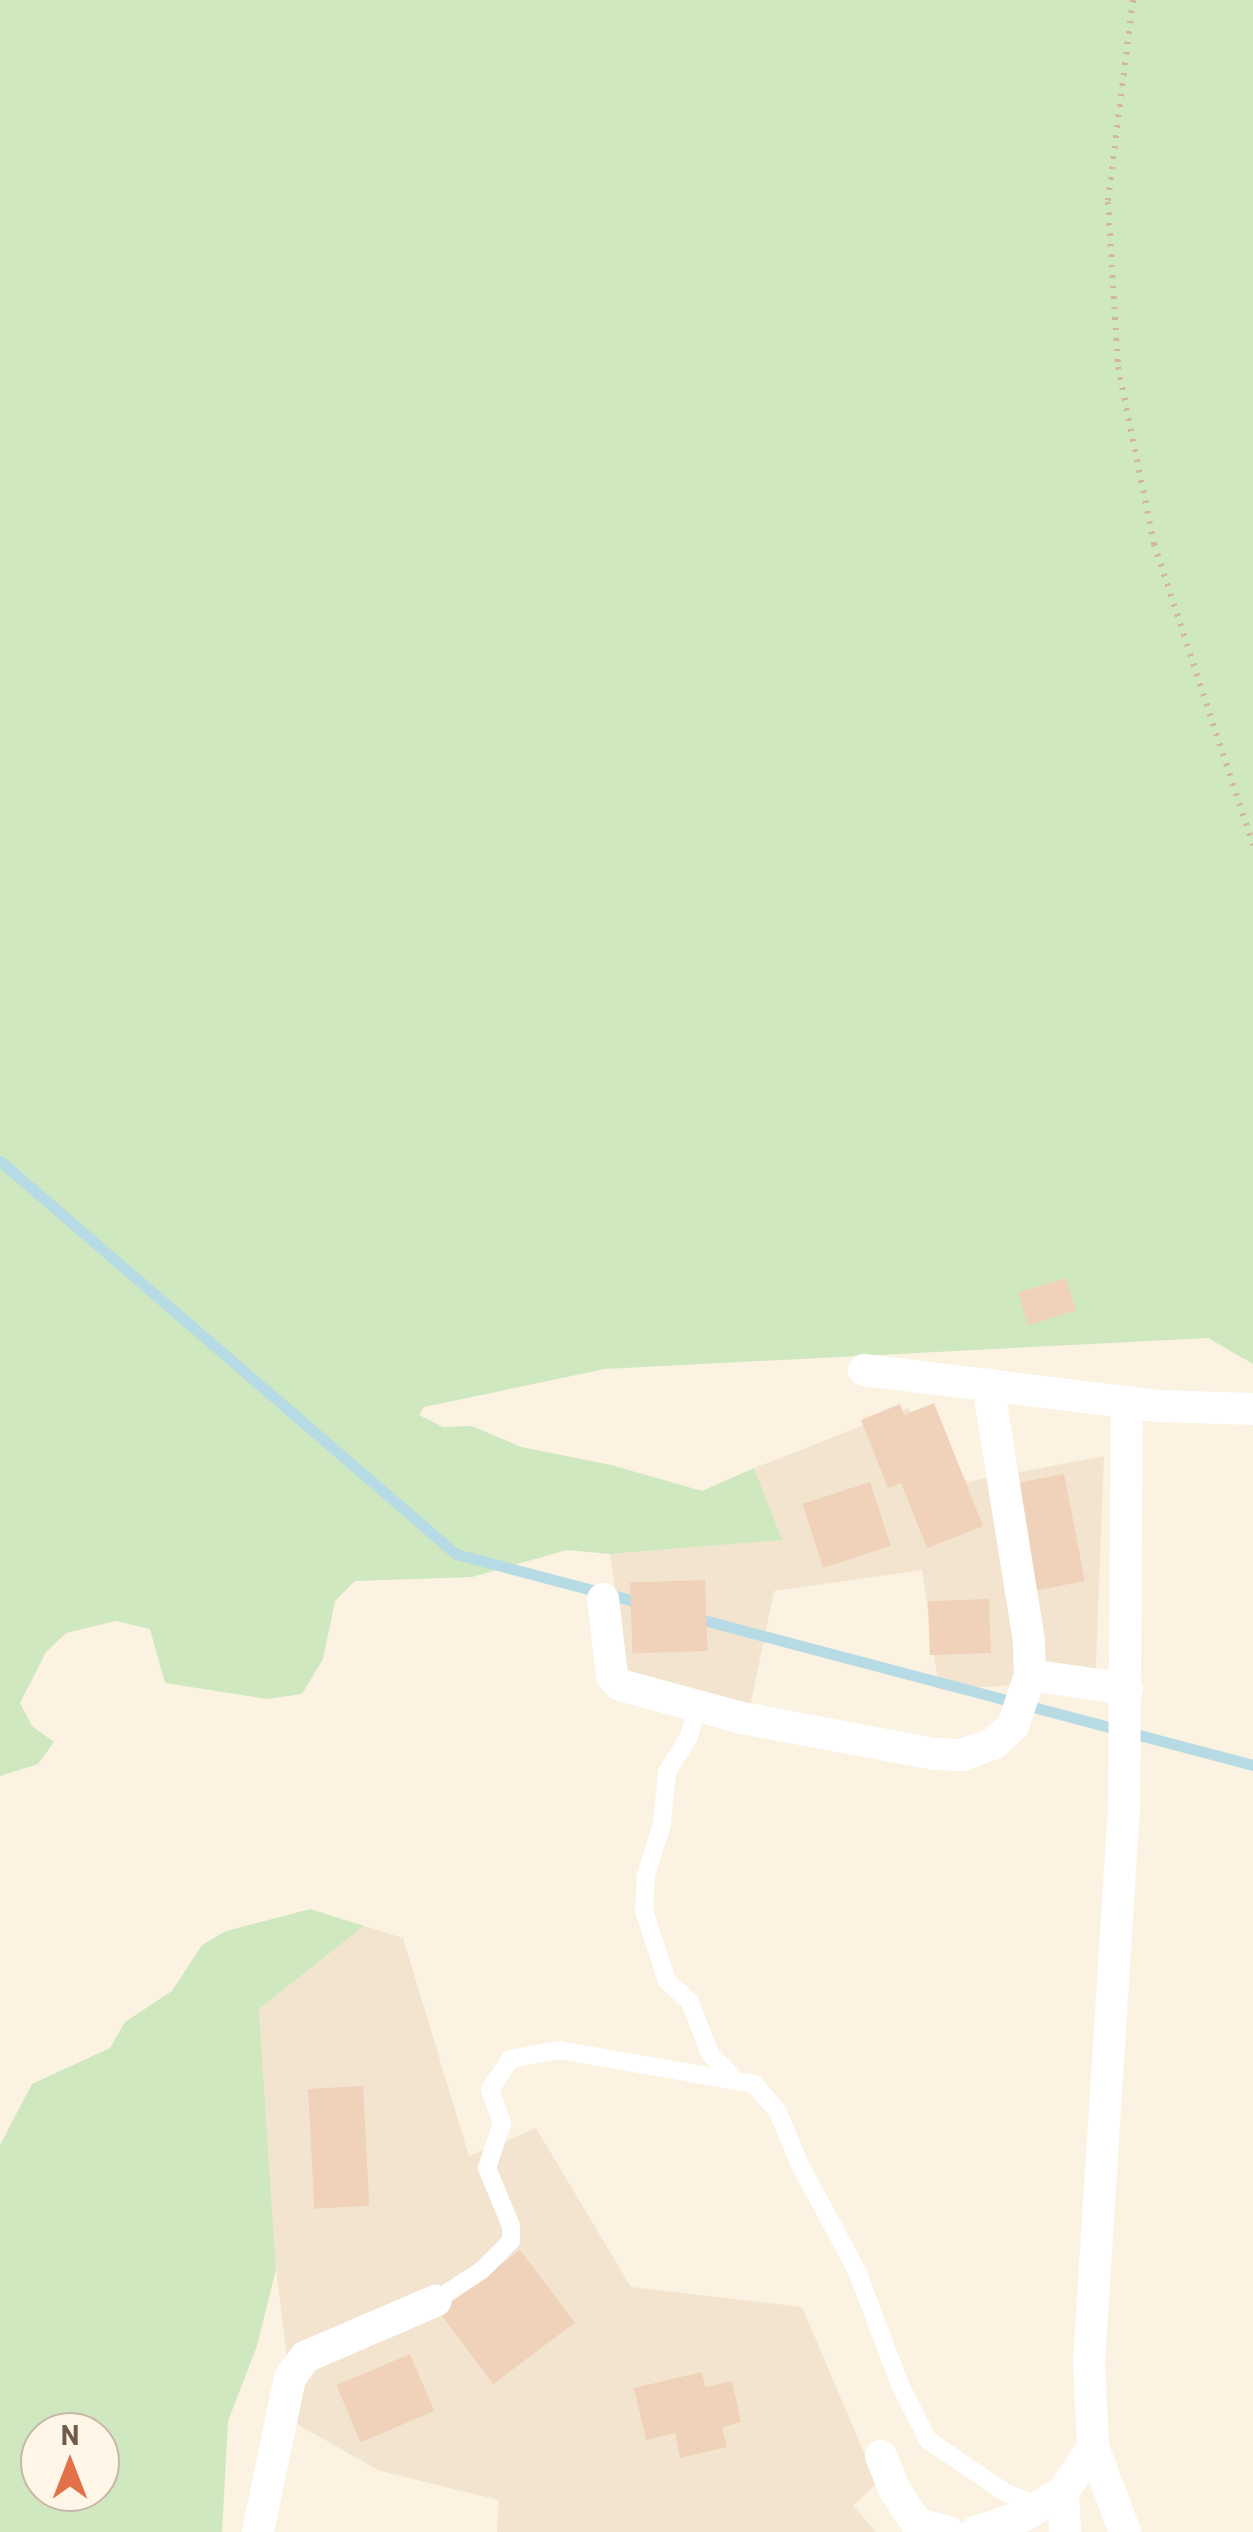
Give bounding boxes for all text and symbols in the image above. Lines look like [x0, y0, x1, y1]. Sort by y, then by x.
north arrow [20, 2412, 120, 2512]
text: N [61, 2417, 79, 2451]

